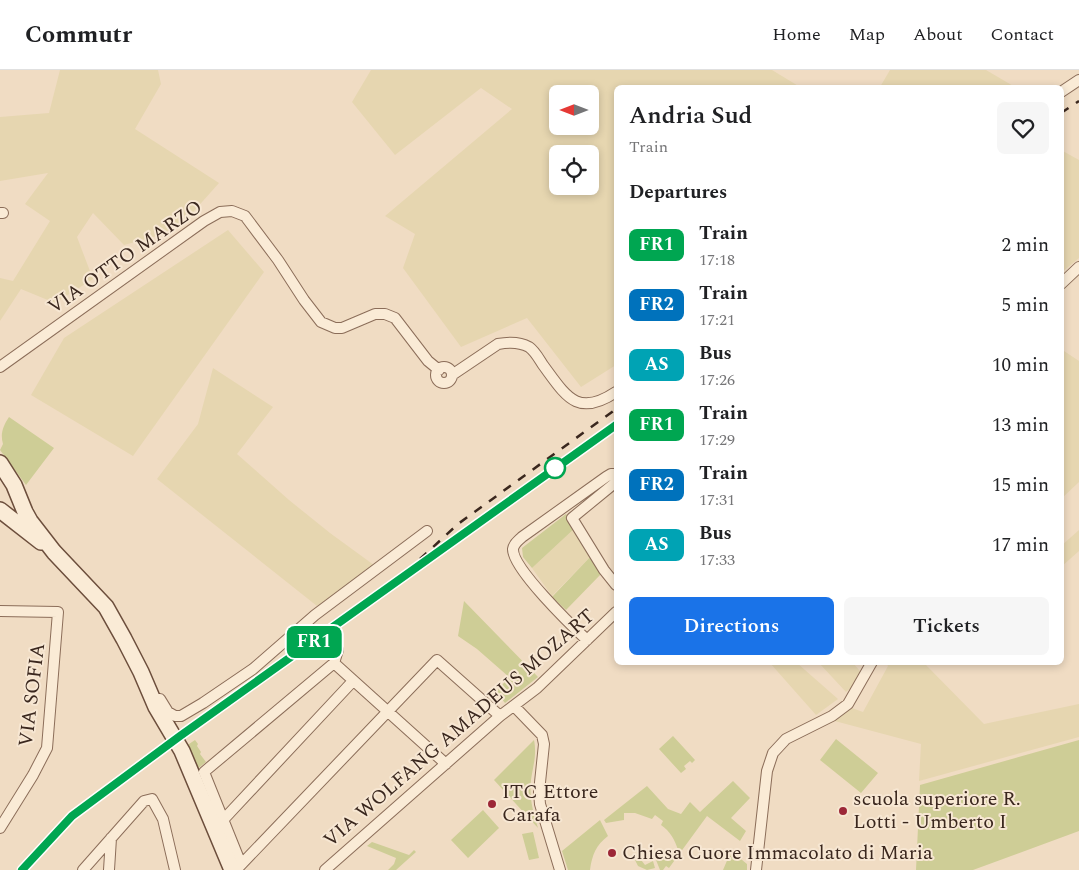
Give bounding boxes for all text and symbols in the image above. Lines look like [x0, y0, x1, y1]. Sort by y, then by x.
text: Commutr [25, 17, 132, 53]
text: Home [772, 21, 821, 48]
text: Map [849, 21, 885, 48]
text: About [913, 21, 963, 48]
text: Contact [991, 21, 1054, 48]
north arrow [549, 85, 599, 135]
map controls [549, 85, 599, 195]
text: Andria Sud [629, 98, 752, 134]
button: heart [997, 102, 1049, 154]
text: Train [629, 135, 668, 159]
button: locate [549, 145, 599, 195]
text: Departures [629, 178, 727, 207]
street label: VIA OTTO MARZO [41, 192, 209, 322]
text: Train [699, 219, 748, 248]
text: FR1 [639, 231, 674, 258]
text: 2 min [1001, 231, 1049, 260]
text: 17:18 [699, 248, 735, 272]
text: Train [699, 279, 748, 308]
text: FR2 [639, 291, 674, 318]
text: 5 min [1001, 291, 1049, 320]
text: 17:21 [699, 308, 735, 332]
text: Bus [699, 339, 732, 368]
text: AS [644, 351, 669, 378]
text: 10 min [992, 351, 1049, 380]
text: 17:26 [699, 368, 735, 392]
text: Train [699, 399, 748, 428]
text: FR1 [639, 411, 674, 438]
text: 13 min [992, 411, 1049, 440]
text: 17:29 [699, 428, 735, 452]
unlabelled marker [544, 457, 566, 479]
text: Train [699, 459, 748, 488]
text: FR2 [639, 471, 674, 498]
text: 15 min [992, 471, 1049, 500]
text: 17:31 [699, 488, 735, 512]
text: Bus [699, 519, 732, 548]
text: AS [644, 531, 669, 558]
text: 17 min [992, 531, 1049, 560]
text: 17:33 [699, 548, 735, 572]
button: Directions [629, 597, 834, 655]
button: Tickets [844, 597, 1049, 655]
street label: VIA WOLFANG AMADEUS MOZART [317, 602, 601, 854]
line badge: FR1 [285, 626, 343, 658]
text: FR1 [297, 628, 331, 655]
street label: VIA SOFIA [11, 641, 53, 749]
place label: ITC Ettore Carafa [502, 777, 598, 830]
place label: scuola superiore R. Lotti - Umberto I [853, 784, 1021, 837]
marker: ITC Ettore Carafa [486, 798, 498, 810]
marker: scuola superiore R. Lotti - Umberto I [837, 805, 849, 817]
place label: Chiesa Cuore Immacolato di Maria [622, 838, 933, 868]
marker: Chiesa Cuore Immacolato di Maria [606, 847, 618, 859]

